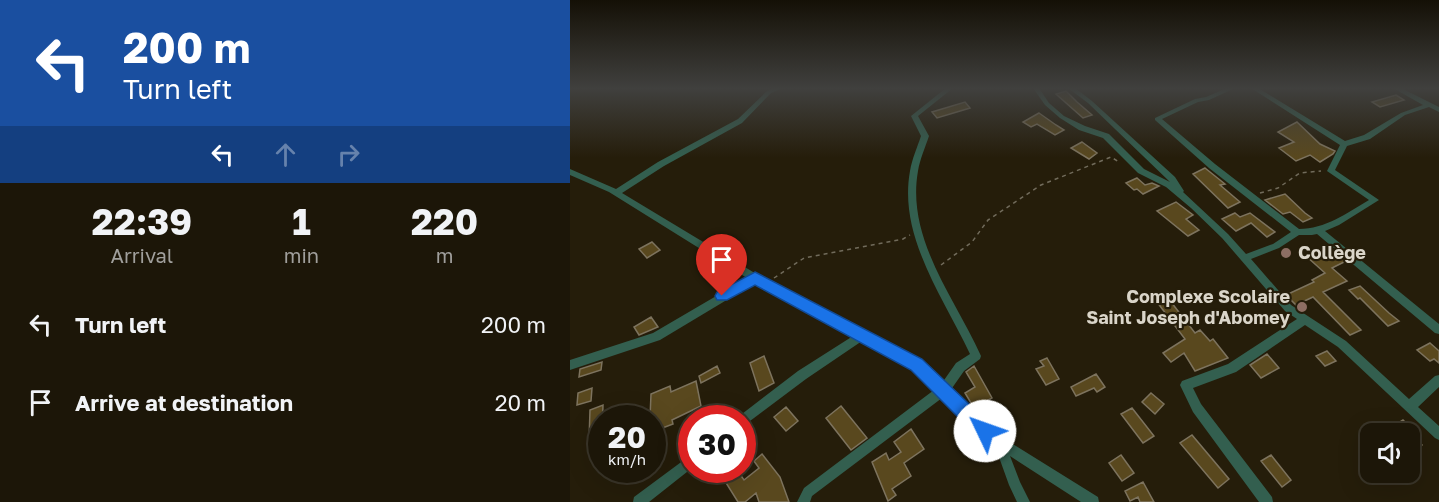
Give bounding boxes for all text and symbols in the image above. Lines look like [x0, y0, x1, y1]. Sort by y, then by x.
text: 200 m [123, 22, 250, 72]
icon: left [24, 24, 102, 102]
text: Turn left [123, 73, 232, 105]
icon: left [206, 138, 239, 171]
icon: ahead [269, 138, 302, 171]
icon: right [332, 138, 365, 171]
text: 22:39 [92, 200, 192, 243]
text: 1 [292, 200, 311, 243]
text: 220 [411, 200, 478, 243]
pin [696, 234, 747, 296]
place label: Collège [1298, 241, 1366, 263]
text: Arrival [111, 243, 173, 267]
text: min [284, 243, 319, 267]
text: m [436, 243, 453, 267]
icon: arrive [705, 243, 738, 276]
marker: Collège [1279, 246, 1293, 260]
place label: Complexe Scolaire Saint Joseph d'Abomey [1086, 285, 1290, 328]
marker: Complexe Scolaire Saint Joseph d'Abomey [1295, 300, 1309, 314]
icon: left [24, 308, 57, 341]
text: Turn left [75, 311, 166, 338]
text: 200 m [481, 311, 546, 338]
icon: arrive [24, 386, 57, 419]
text: Arrive at destination [75, 389, 293, 416]
text: 20 m [495, 389, 546, 416]
position arrow [953, 399, 1017, 463]
speed limit sign: 30 [678, 405, 756, 483]
text: 20 [608, 419, 646, 455]
map controls [1360, 423, 1420, 483]
button: sound [1360, 423, 1420, 483]
text: km/h [608, 450, 646, 468]

